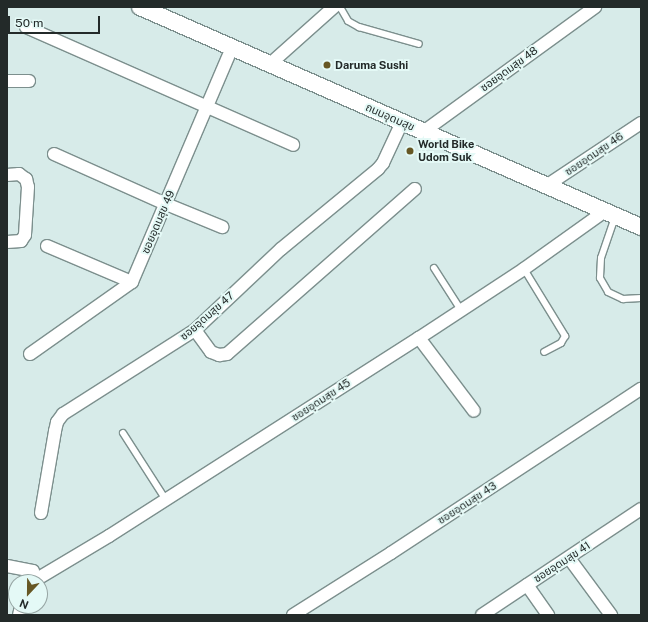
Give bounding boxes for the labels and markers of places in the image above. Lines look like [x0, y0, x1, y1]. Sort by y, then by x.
place label: Daruma Sushi [335, 58, 408, 72]
marker: Daruma Sushi [322, 60, 332, 70]
place label: World Bike Udom Suk [418, 138, 474, 164]
marker: World Bike Udom Suk [405, 146, 415, 156]

